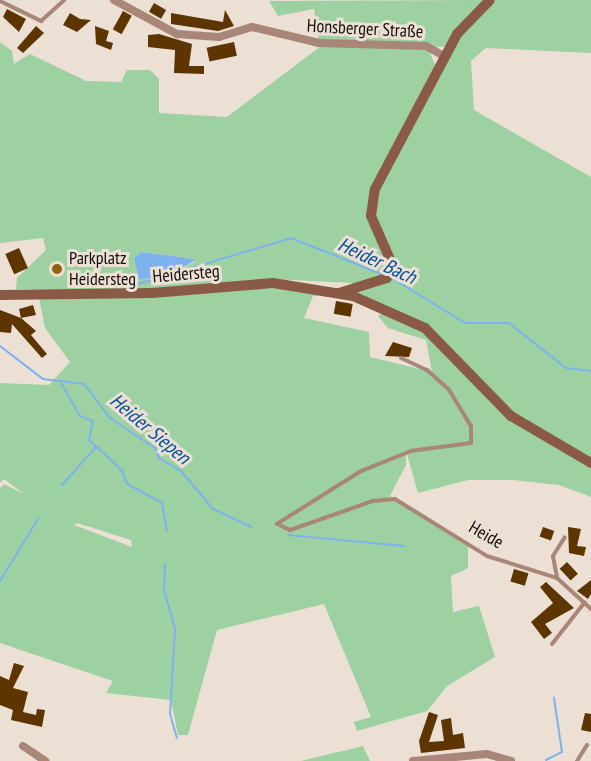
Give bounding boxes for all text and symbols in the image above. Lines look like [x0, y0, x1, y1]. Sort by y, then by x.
street label: Honsberger Straße [306, 15, 424, 43]
water label: Heider Bach [334, 233, 420, 289]
place label: Parkplatz Heidersteg [69, 248, 136, 290]
street label: Heidersteg [152, 260, 220, 288]
marker: Parkplatz Heidersteg [50, 262, 64, 276]
water label: Heider Siepen [105, 389, 195, 469]
street label: Heide [465, 517, 507, 553]

